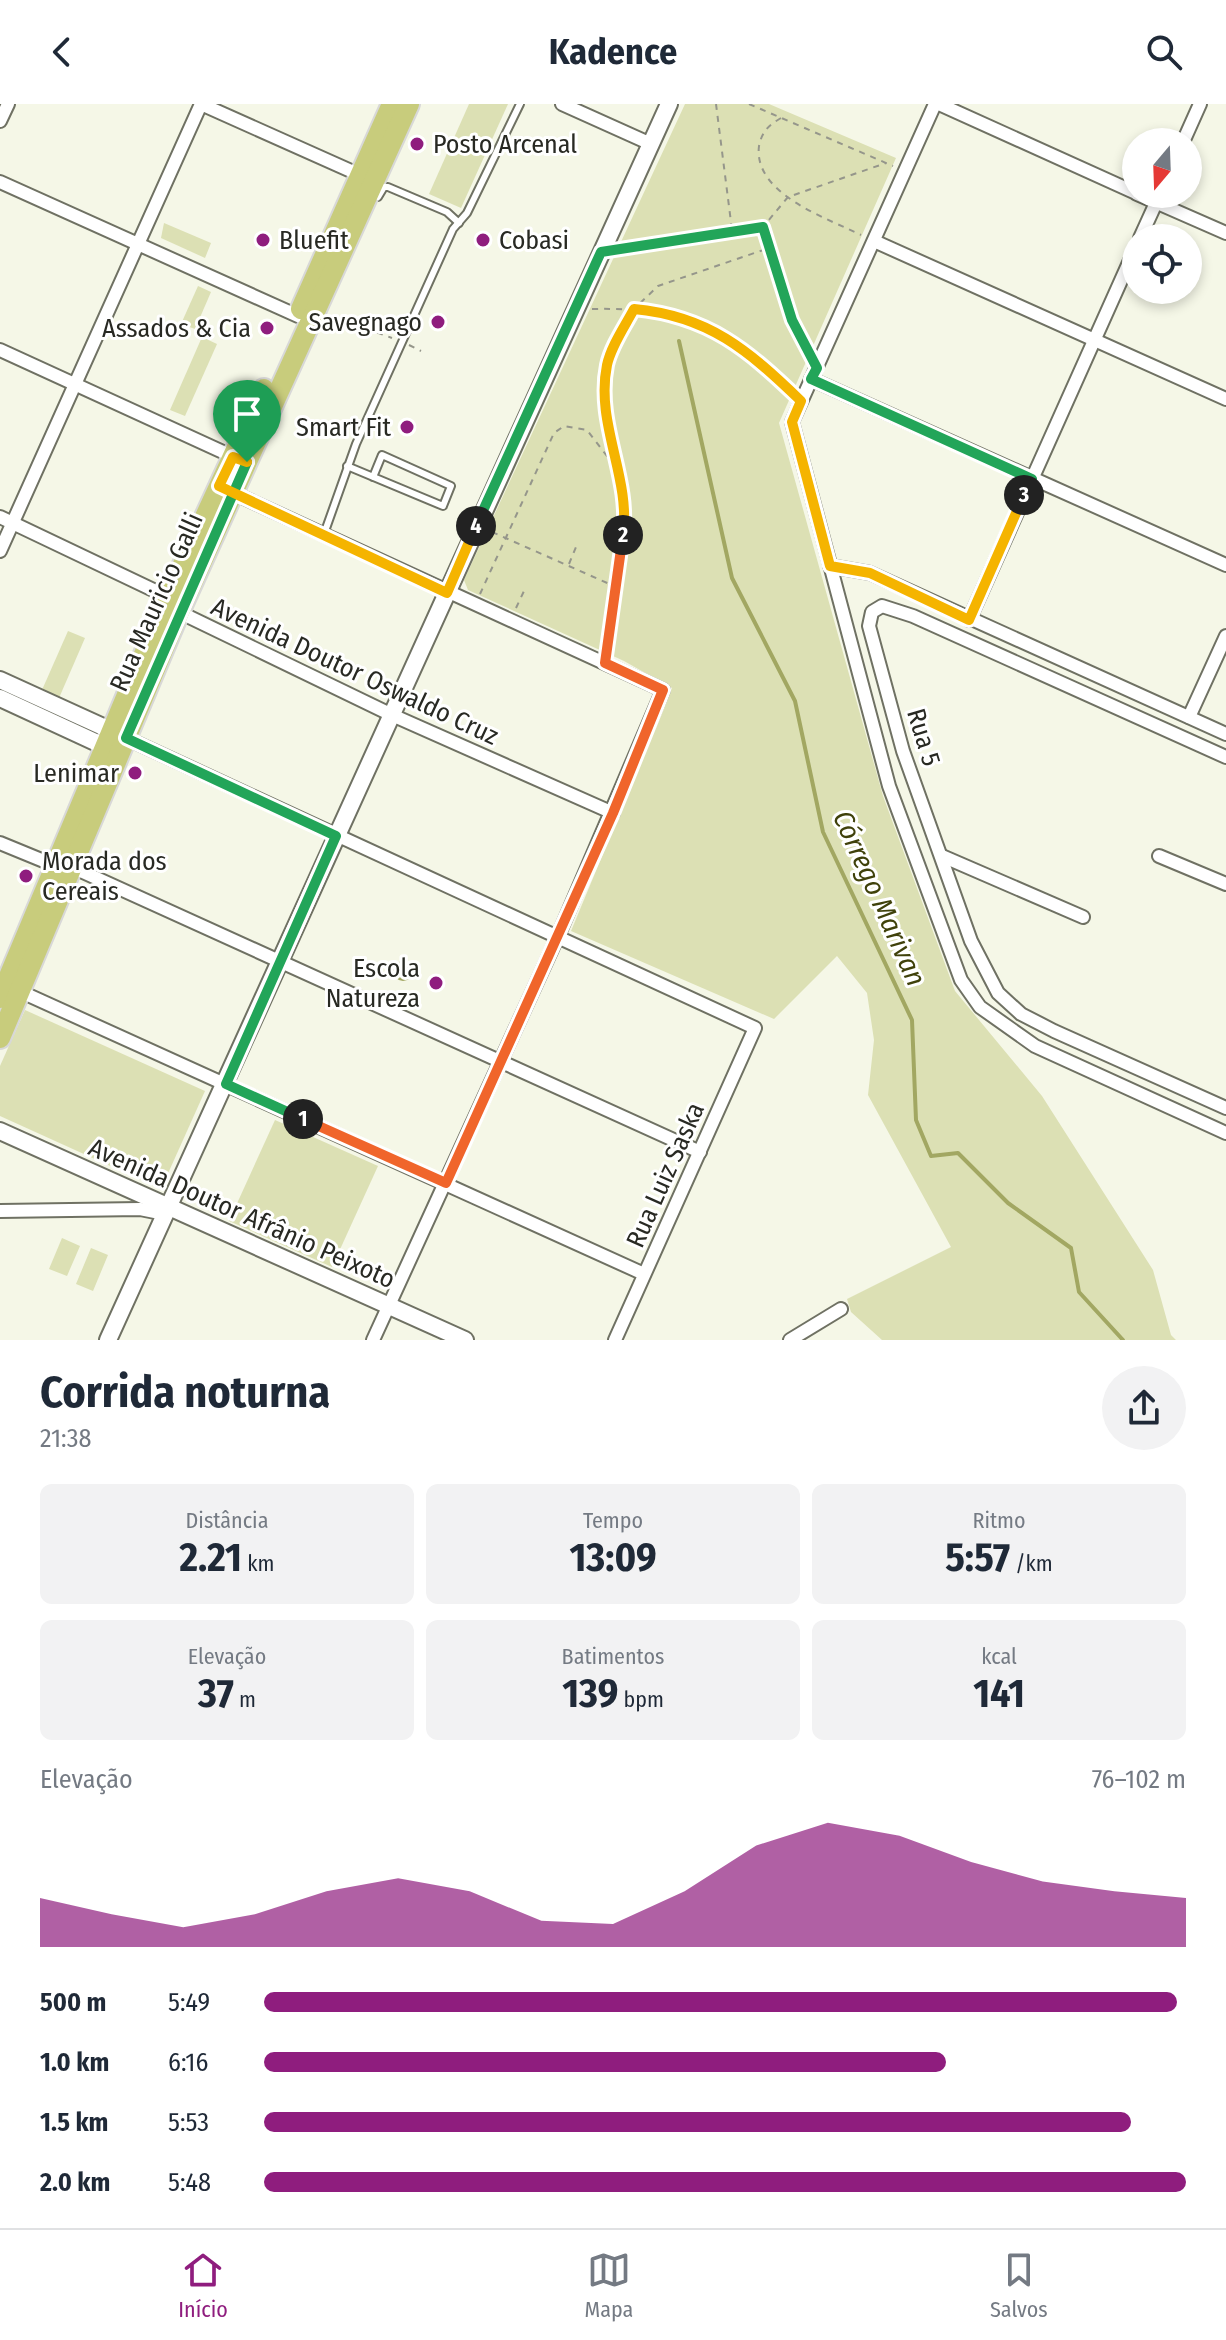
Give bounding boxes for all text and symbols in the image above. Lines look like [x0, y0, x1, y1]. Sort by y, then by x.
icon: back [40, 30, 84, 74]
text: Kadence [549, 30, 677, 74]
icon: search [1142, 30, 1186, 74]
north arrow [1122, 128, 1202, 208]
map controls [1122, 128, 1202, 304]
place label: Posto Arcenal [433, 129, 577, 160]
marker: Posto Arcenal [408, 135, 426, 153]
button: locate [1122, 224, 1202, 304]
place label: Bluefit [279, 225, 349, 256]
place label: Cobasi [499, 225, 569, 256]
marker: Bluefit [254, 231, 272, 249]
marker: Cobasi [474, 231, 492, 249]
place label: Savegnago [309, 307, 422, 338]
place label: Assados & Cia [102, 313, 251, 344]
marker: Savegnago [429, 313, 447, 331]
marker: Assados & Cia [258, 319, 276, 337]
pin [213, 380, 281, 462]
icon: arrive [225, 392, 269, 436]
place label: Smart Fit [296, 412, 391, 443]
marker: Smart Fit [398, 418, 416, 436]
pin: 3 [1004, 475, 1044, 515]
text: 3 [1019, 481, 1029, 508]
pin: 4 [456, 506, 496, 546]
street label: Rua Mauricio Galli [103, 508, 210, 696]
text: 4 [470, 512, 482, 539]
pin: 2 [603, 515, 643, 555]
text: 2 [618, 521, 628, 548]
street label: Avenida Doutor Oswaldo Cruz [206, 591, 503, 752]
street label: Rua 5 [900, 705, 947, 770]
place label: Lenimar [33, 758, 119, 789]
marker: Lenimar [126, 764, 144, 782]
water label: Córrego Marivan [826, 805, 933, 991]
place label: Morada dos Cereais [42, 846, 167, 907]
marker: Morada dos Cereais [17, 867, 35, 885]
place label: Escola Natureza [326, 953, 420, 1014]
marker: Escola Natureza [427, 974, 445, 992]
street label: Rua Luiz Saska [620, 1098, 711, 1252]
pin: 1 [283, 1099, 323, 1139]
text: 1 [298, 1105, 308, 1132]
street label: Avenida Doutor Afrânio Peixoto [84, 1132, 400, 1295]
text: Corrida noturna [40, 1366, 330, 1419]
button: share [1102, 1366, 1186, 1450]
text: 21:38 [40, 1423, 92, 1454]
text: Distância [186, 1507, 268, 1534]
text: Tempo [583, 1507, 643, 1534]
text: Ritmo [972, 1507, 1026, 1534]
text: 2.21 [180, 1534, 242, 1582]
text: 13:09 [569, 1534, 657, 1582]
text: 5:57 [945, 1534, 1010, 1582]
text: km [242, 1550, 274, 1577]
text: /km [1010, 1550, 1053, 1577]
text: Elevação [188, 1643, 266, 1670]
text: Batimentos [562, 1643, 664, 1670]
text: kcal [981, 1643, 1017, 1670]
text: 37 [198, 1670, 234, 1718]
text: 139 [562, 1670, 618, 1718]
text: 141 [973, 1670, 1025, 1718]
text: m [234, 1686, 256, 1713]
text: bpm [618, 1686, 664, 1713]
text: Elevação [40, 1764, 133, 1795]
text: 76–102 m [1092, 1764, 1186, 1795]
text: 500 m [40, 1987, 106, 2018]
text: 5:49 [168, 1987, 210, 2018]
text: 1.0 km [40, 2047, 109, 2078]
text: 6:16 [168, 2047, 208, 2078]
text: 1.5 km [40, 2107, 108, 2138]
text: 5:53 [168, 2107, 209, 2138]
text: 2.0 km [40, 2167, 110, 2198]
text: 5:48 [168, 2167, 211, 2198]
tab: Início [178, 2248, 228, 2323]
tab: Mapa [584, 2248, 633, 2323]
tab: Salvos [990, 2248, 1048, 2323]

